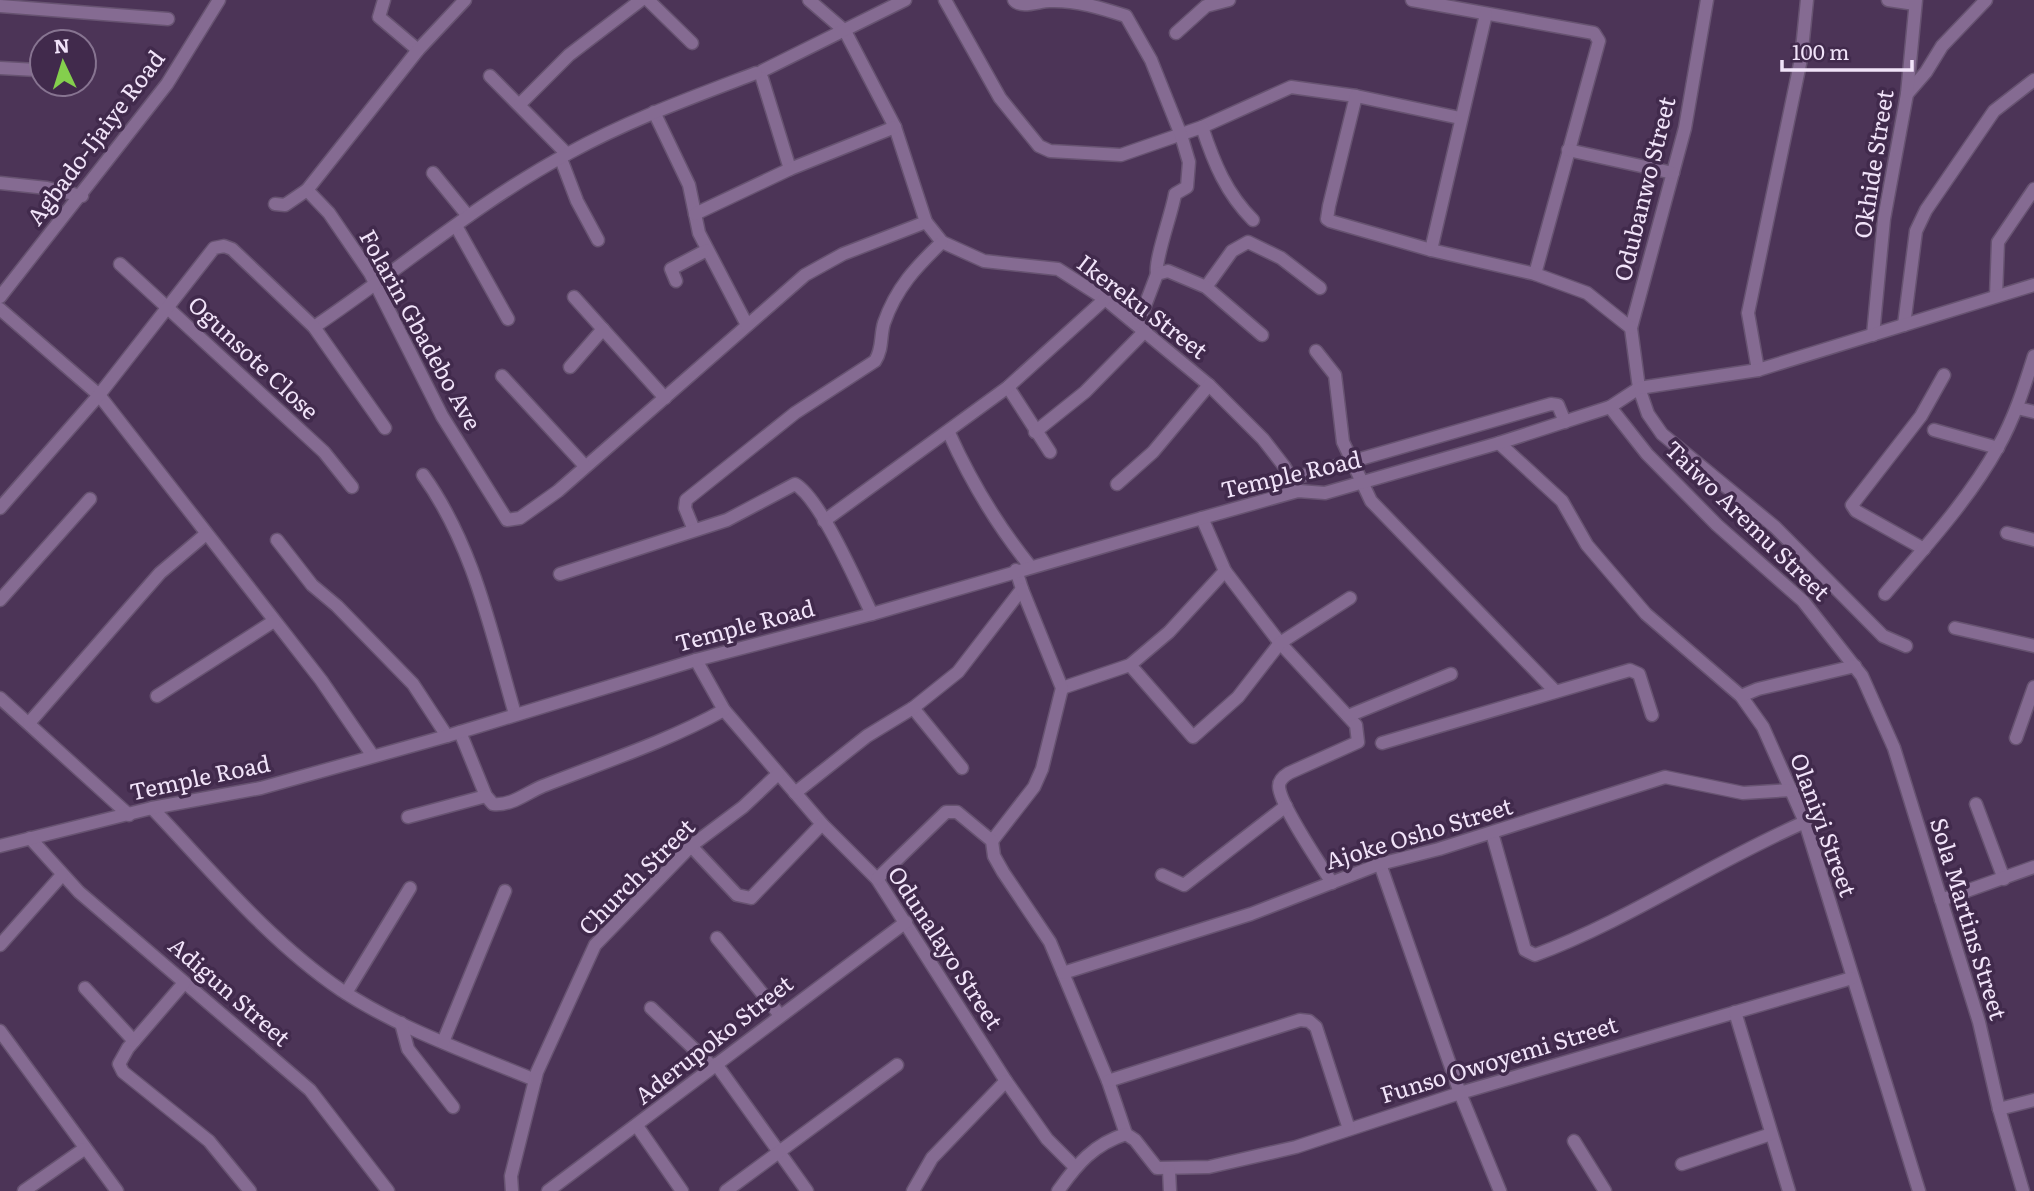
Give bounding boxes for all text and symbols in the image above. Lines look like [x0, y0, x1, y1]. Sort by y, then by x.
north arrow [28, 28, 98, 98]
scale bar [1782, 28, 1912, 72]
text: N [53, 31, 71, 60]
text: 100 m [1792, 35, 1849, 66]
street label: Agbado-Ijaiye Road [17, 42, 172, 231]
street label: Okhide Street [1843, 86, 1901, 241]
street label: Odubanwo Street [1604, 92, 1683, 284]
street label: Folarin Gbadebo Ave [352, 222, 491, 436]
street label: Ikereku Street [1071, 245, 1216, 366]
street label: Ogunsote Close [181, 287, 327, 426]
street label: Taiwo Aremu Street [1658, 432, 1839, 608]
street label: Temple Road [1217, 440, 1364, 506]
street label: Temple Road [671, 589, 818, 659]
street label: Temple Road [126, 745, 273, 808]
street label: Olaniyi Street [1783, 748, 1867, 902]
street label: Ajoke Osho Street [1321, 787, 1517, 877]
street label: Church Street [570, 809, 702, 942]
street label: Sola Martins Street [1923, 813, 2017, 1024]
street label: Odunalayo Street [881, 858, 1013, 1036]
street label: Adigun Street [162, 928, 299, 1054]
street label: Aderupoko Street [626, 965, 800, 1111]
street label: Funso Owoyemi Street [1376, 1006, 1622, 1110]

